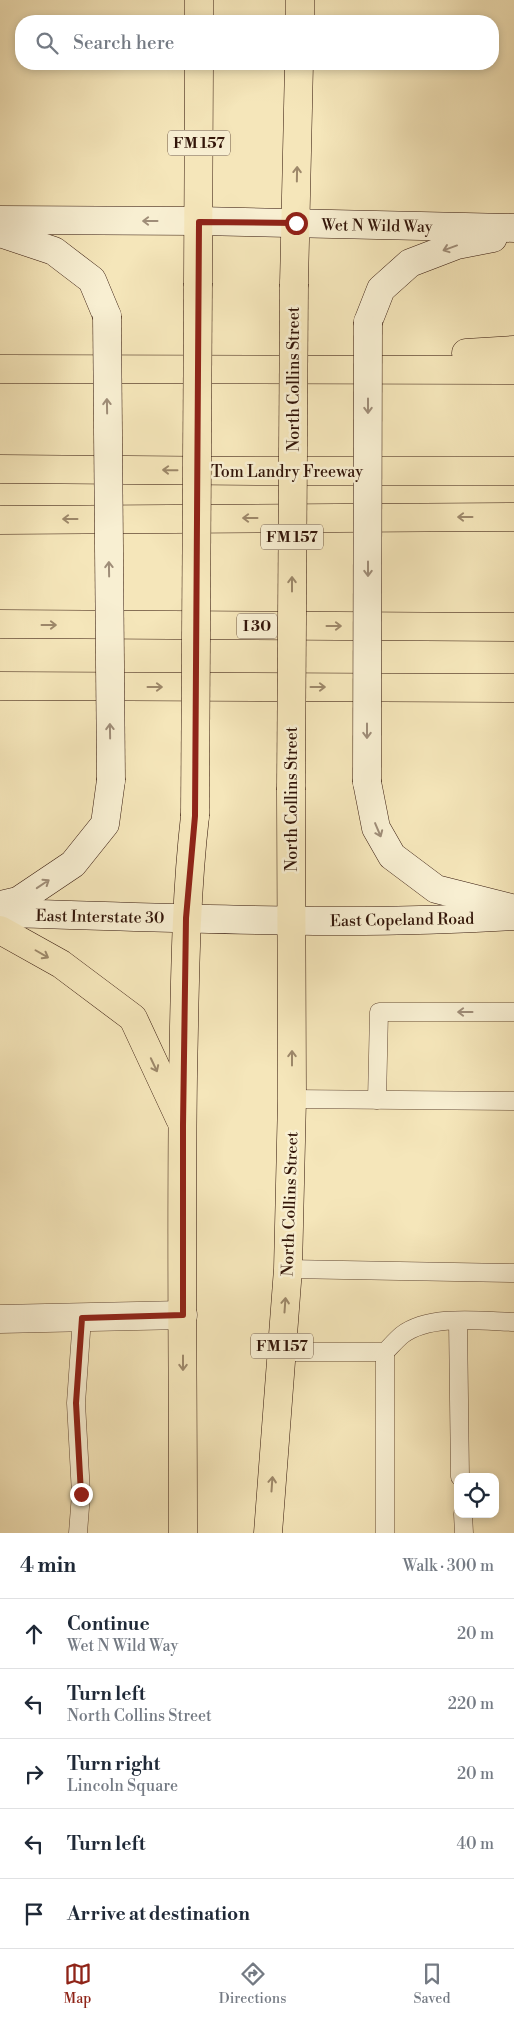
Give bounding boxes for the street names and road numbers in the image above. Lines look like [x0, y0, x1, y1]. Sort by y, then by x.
road number: FM 157 [168, 130, 230, 156]
street label: Wet N Wild Way [320, 215, 433, 237]
street label: North Collins Street [284, 306, 304, 451]
street label: Tom Landry Freeway [211, 462, 363, 482]
road number: FM 157 [261, 524, 323, 550]
road number: I 30 [237, 614, 277, 638]
street label: North Collins Street [282, 726, 302, 871]
street label: East Interstate 30 [35, 906, 165, 928]
street label: East Copeland Road [330, 909, 474, 931]
street label: North Collins Street [277, 1131, 303, 1277]
road number: FM 157 [251, 1334, 313, 1358]

